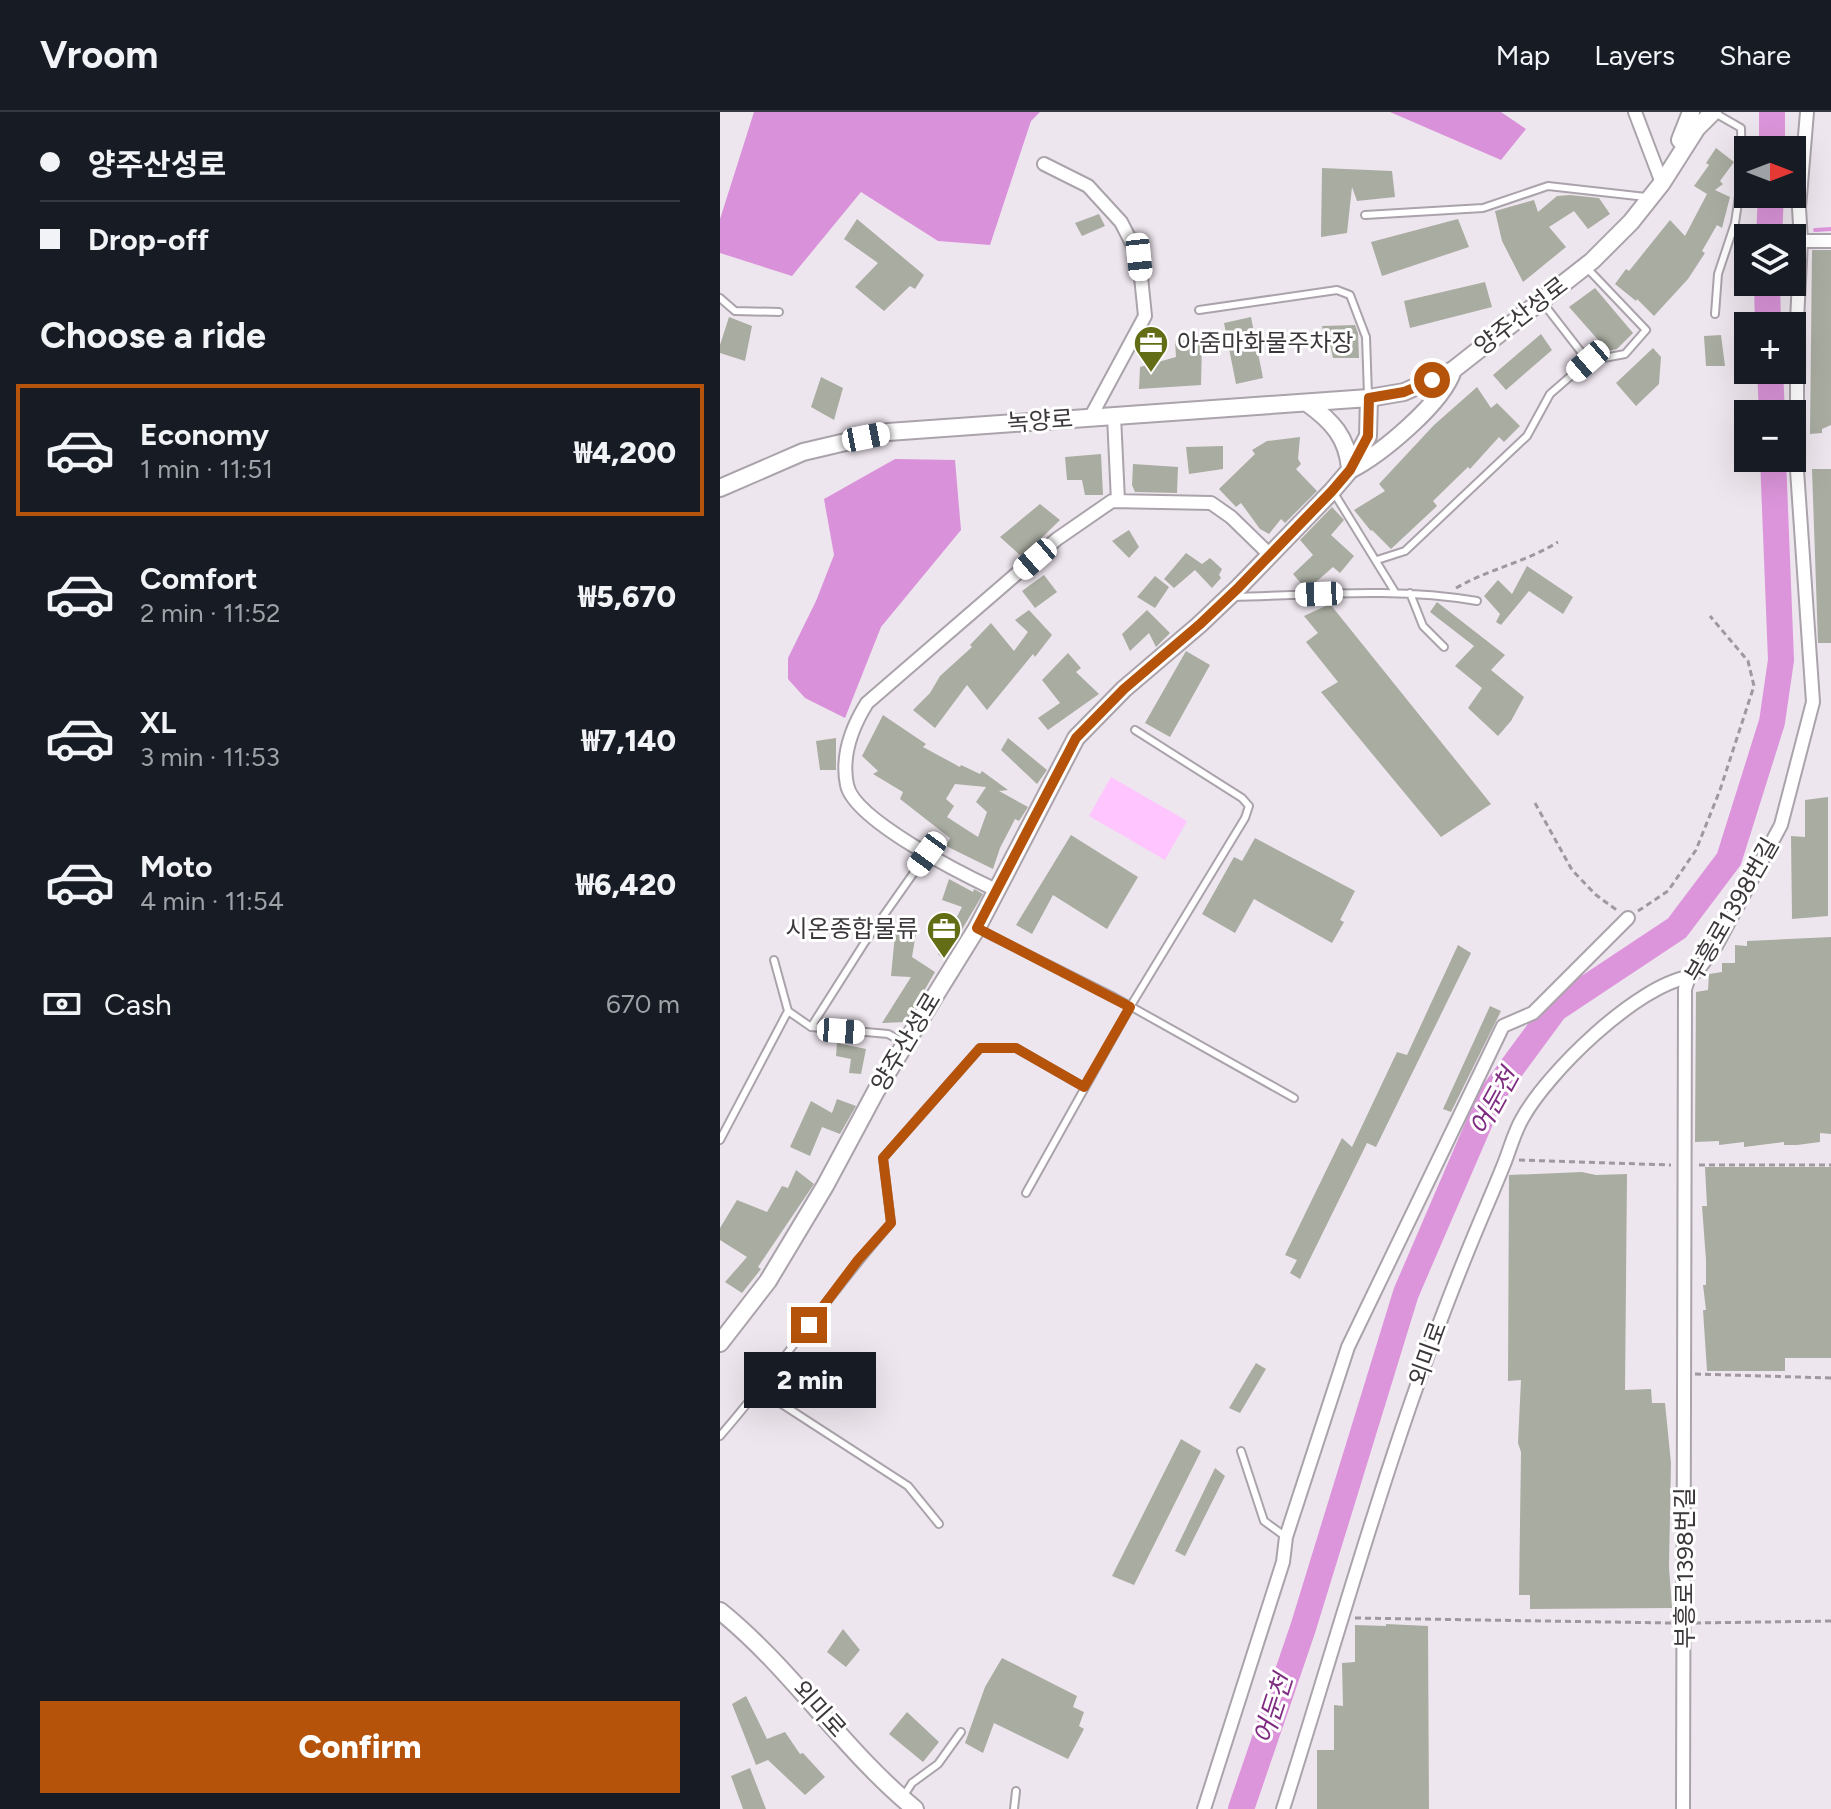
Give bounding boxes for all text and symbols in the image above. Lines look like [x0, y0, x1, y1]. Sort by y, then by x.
text: Vroom [40, 32, 158, 78]
text: Map [1496, 38, 1550, 72]
text: Layers [1594, 38, 1675, 72]
text: Share [1719, 38, 1791, 72]
north arrow [1734, 136, 1806, 208]
map controls [1734, 136, 1806, 472]
text: 양주산성로 [88, 146, 226, 183]
text: Drop-off [88, 221, 209, 258]
button: layers [1734, 224, 1806, 296]
car [1125, 232, 1153, 282]
street label: 양주산성로 [1468, 270, 1573, 361]
button: + [1734, 312, 1806, 384]
text: Choose a ride [40, 314, 266, 357]
office icon: 아줌마화물주차장 [1132, 324, 1170, 374]
place label: 아줌마화물주차장 [1177, 328, 1354, 357]
car [1562, 336, 1614, 386]
route start [1414, 362, 1450, 398]
button: − [1734, 400, 1806, 472]
street label: 녹양로 [1006, 404, 1074, 437]
icon: car [44, 414, 116, 486]
text: Economy [140, 416, 269, 453]
car [840, 421, 892, 453]
text: ₩4,200 [574, 434, 676, 471]
text: 1 min · 11:51 [140, 453, 273, 485]
car [1009, 534, 1061, 584]
icon: car [44, 558, 116, 630]
text: Comfort [140, 560, 258, 597]
text: ₩5,670 [578, 578, 676, 615]
car [1295, 581, 1343, 607]
text: 2 min · 11:52 [140, 597, 281, 629]
icon: car [44, 702, 116, 774]
text: XL [140, 704, 176, 741]
text: ₩7,140 [581, 722, 676, 759]
text: 3 min · 11:53 [140, 741, 280, 773]
car [903, 828, 951, 880]
street label: 부흥로1398번길 [1679, 832, 1785, 987]
icon: car [44, 846, 116, 918]
text: Moto [140, 848, 212, 885]
text: ₩6,420 [576, 866, 676, 903]
text: 4 min · 11:54 [140, 885, 284, 917]
office icon: 시온종합물류 [925, 910, 963, 960]
place label: 시온종합물류 [786, 914, 918, 943]
icon: cash [40, 982, 84, 1026]
text: Cash [104, 986, 172, 1023]
street label: 양주산성로 [865, 987, 946, 1097]
text: 670 m [606, 988, 680, 1020]
car [816, 1017, 866, 1045]
water label: 어둔천 [1463, 1060, 1527, 1141]
route end [791, 1307, 827, 1343]
street label: 외미로 [1403, 1318, 1452, 1390]
callout: 2 min [743, 1353, 875, 1409]
text: 2 min [777, 1364, 843, 1396]
street label: 부흥로1398번길 [1670, 1487, 1699, 1649]
water label: 어둔천 [1247, 1667, 1300, 1748]
street label: 외미로 [786, 1674, 852, 1743]
button: Confirm [40, 1701, 680, 1793]

